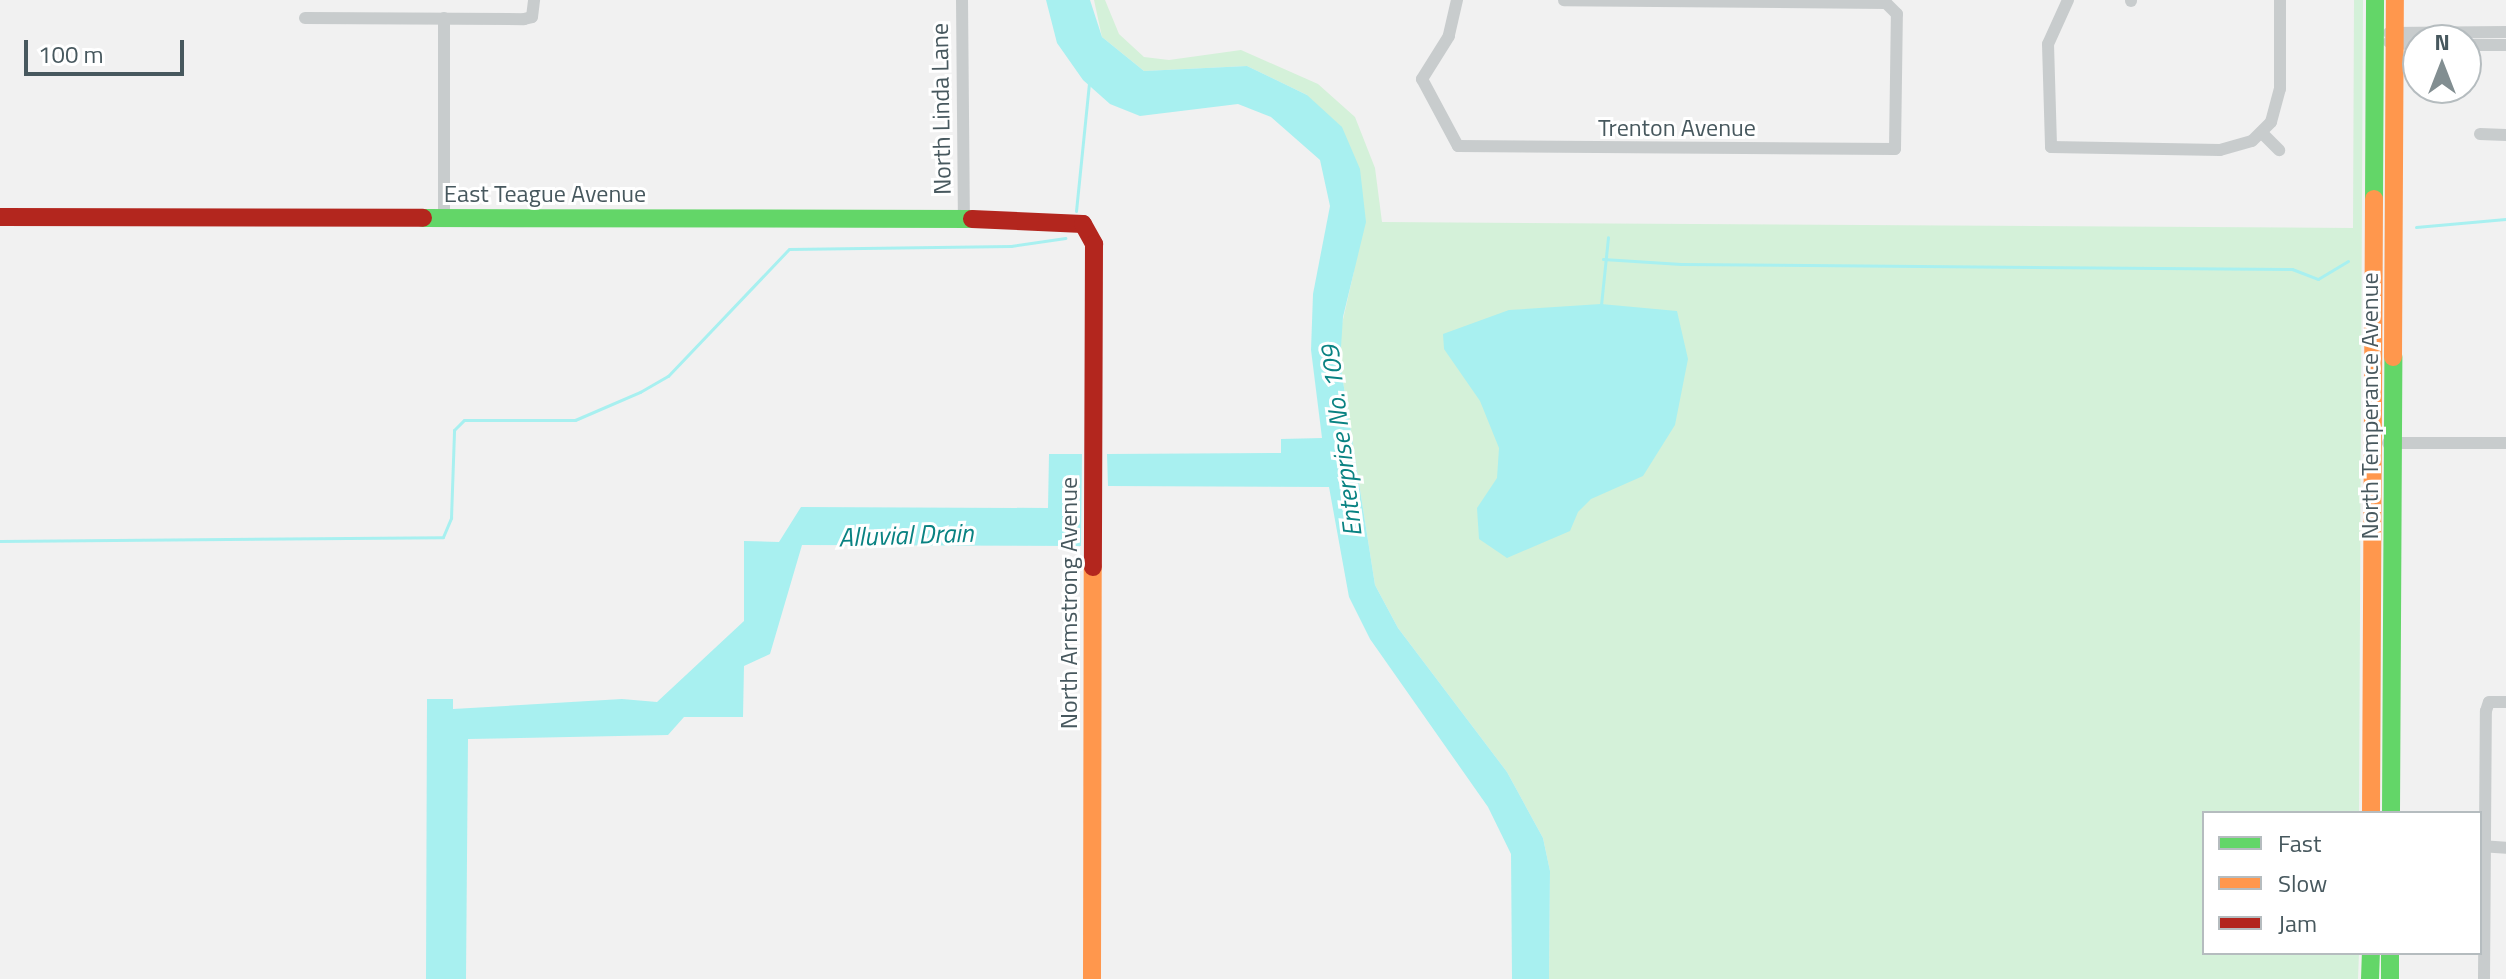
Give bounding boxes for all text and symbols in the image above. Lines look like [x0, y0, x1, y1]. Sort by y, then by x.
street label: North Linda Lane [925, 23, 957, 195]
scale bar [28, 24, 188, 74]
north arrow [2402, 24, 2482, 104]
text: N [2434, 25, 2450, 59]
text: 100 m [38, 36, 104, 72]
street label: Trenton Avenue [1598, 114, 1756, 142]
street label: East Teague Avenue [444, 180, 646, 208]
street label: North Temperance Avenue [2356, 272, 2384, 540]
water label: Enterprise No. 109 [1314, 343, 1368, 539]
street label: North Armstrong Avenue [1055, 477, 1083, 729]
water label: Alluvial Drain [838, 517, 974, 553]
legend [2202, 811, 2482, 955]
text: Fast [2278, 825, 2321, 861]
text: Slow [2278, 865, 2327, 901]
text: Jam [2278, 905, 2317, 941]

